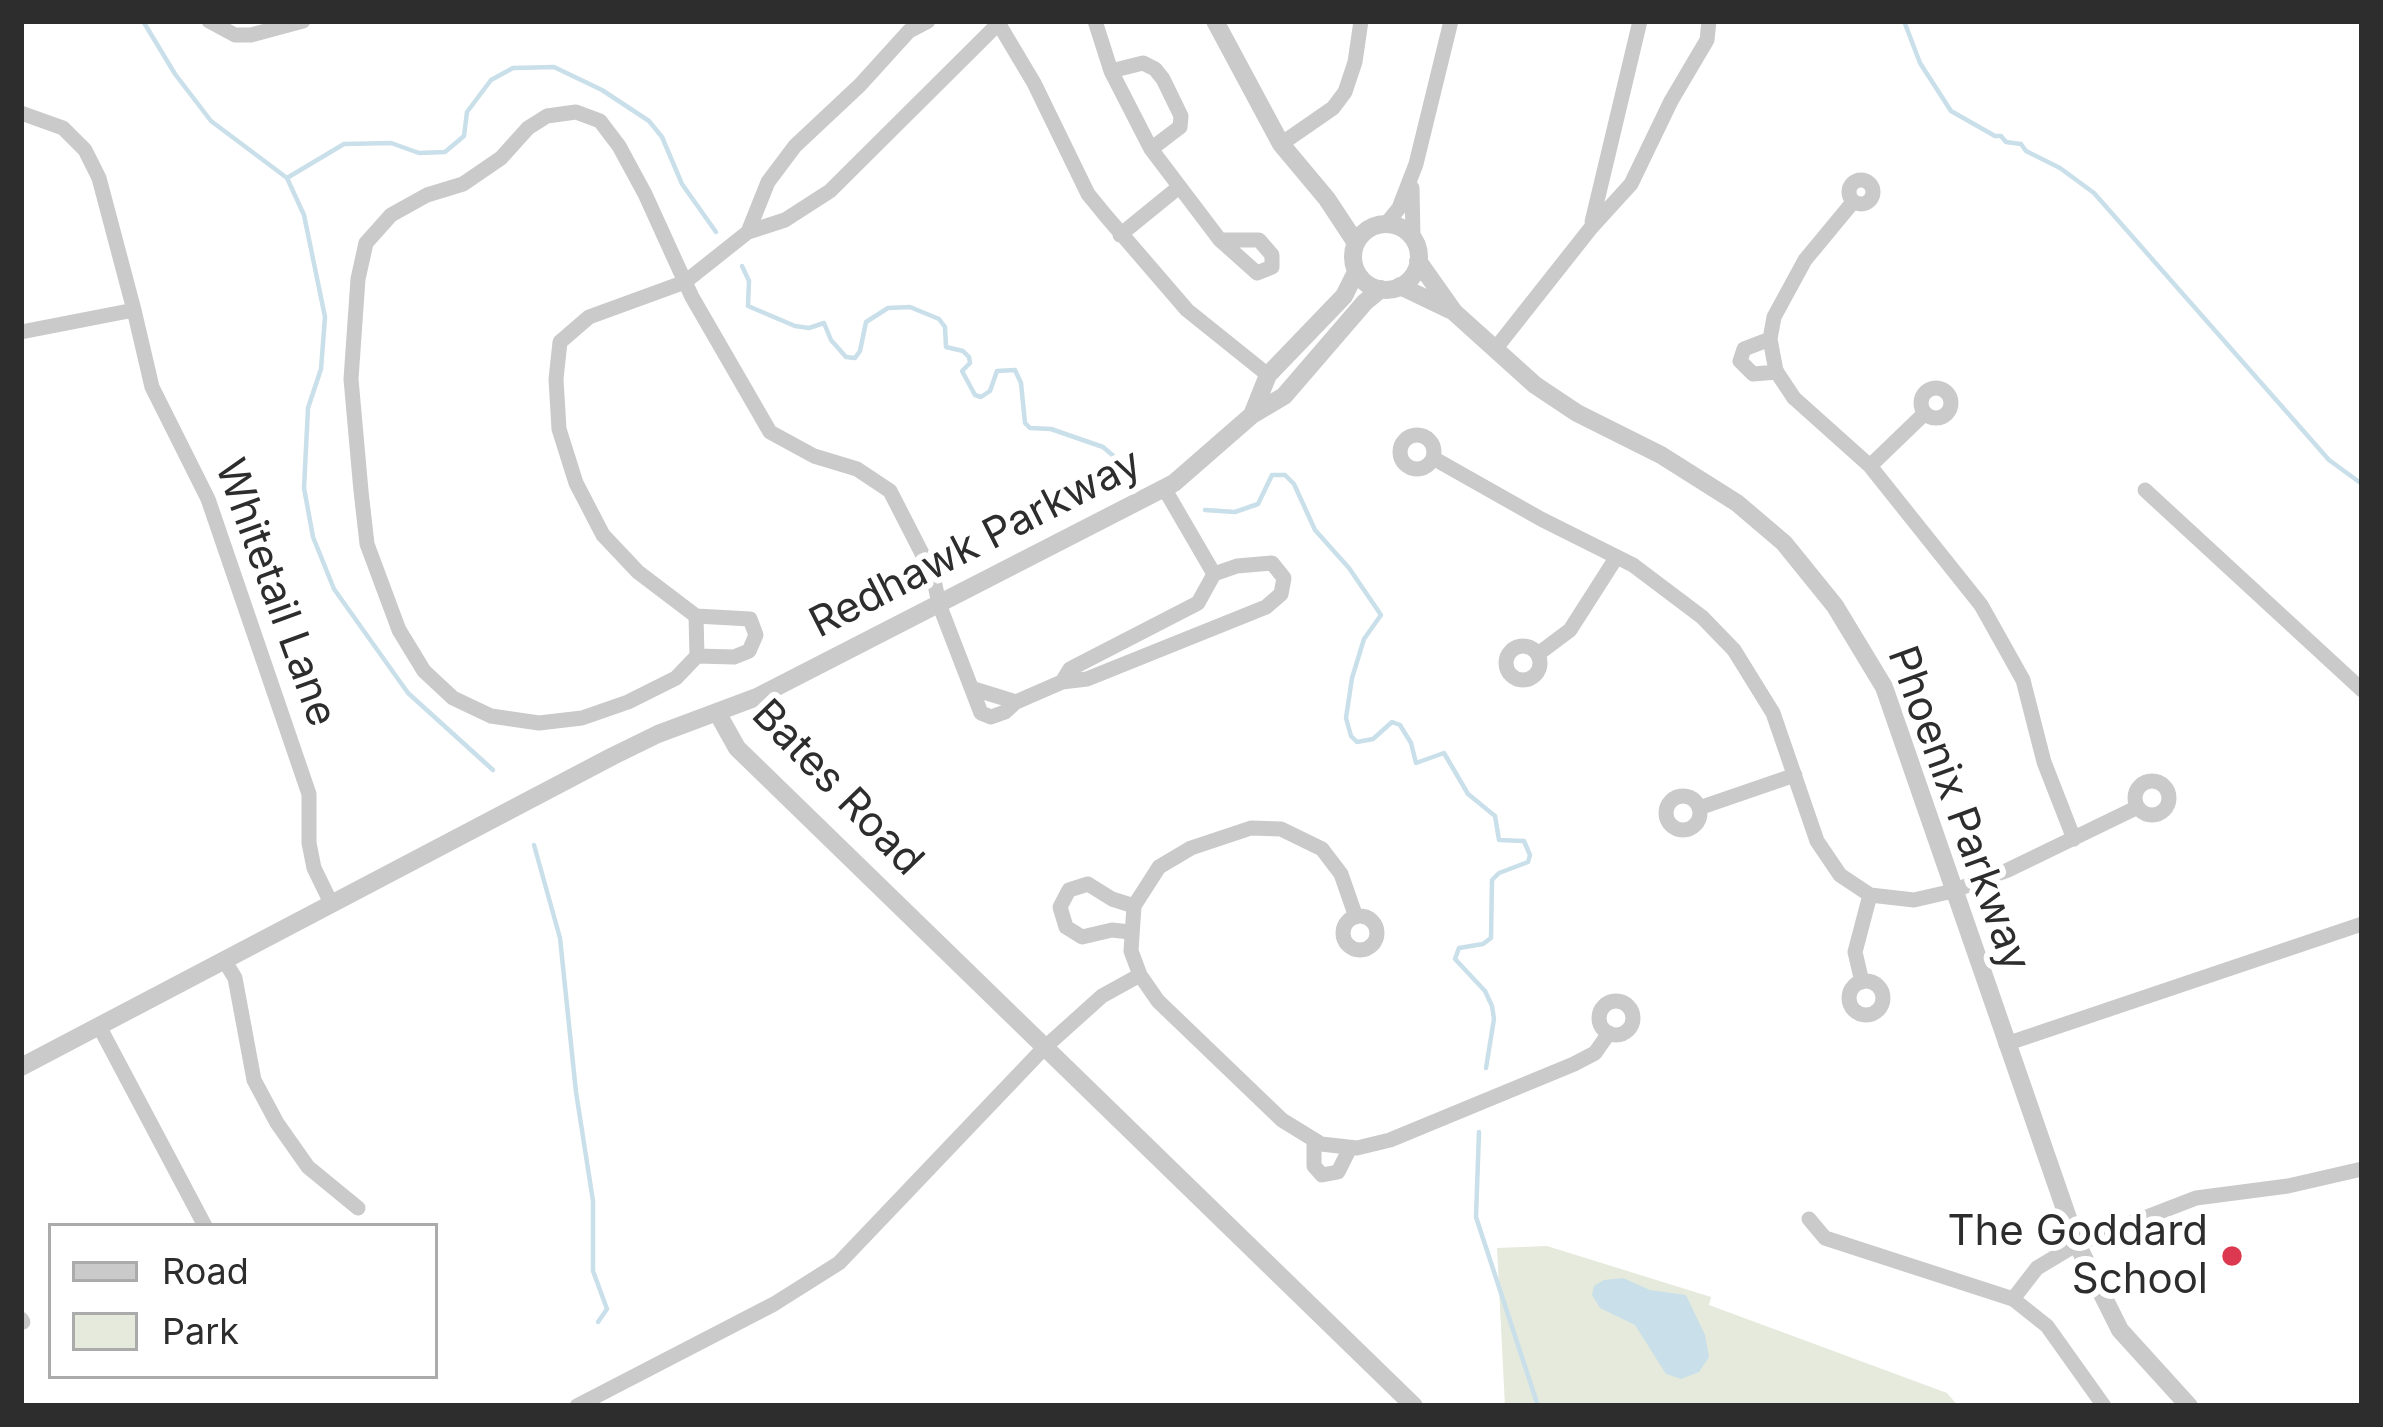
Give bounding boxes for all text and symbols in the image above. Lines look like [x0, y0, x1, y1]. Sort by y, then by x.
street label: Redhawk Parkway [802, 439, 1150, 649]
street label: Whitetail Lane [203, 453, 347, 733]
street label: Phoenix Parkway [1876, 640, 2040, 978]
street label: Bates Road [741, 690, 933, 886]
place label: The Goddard School [1947, 1207, 2208, 1306]
legend [48, 1223, 438, 1379]
marker: The Goddard School [2219, 1243, 2245, 1269]
text: Road [162, 1249, 249, 1293]
text: Park [162, 1309, 239, 1353]

